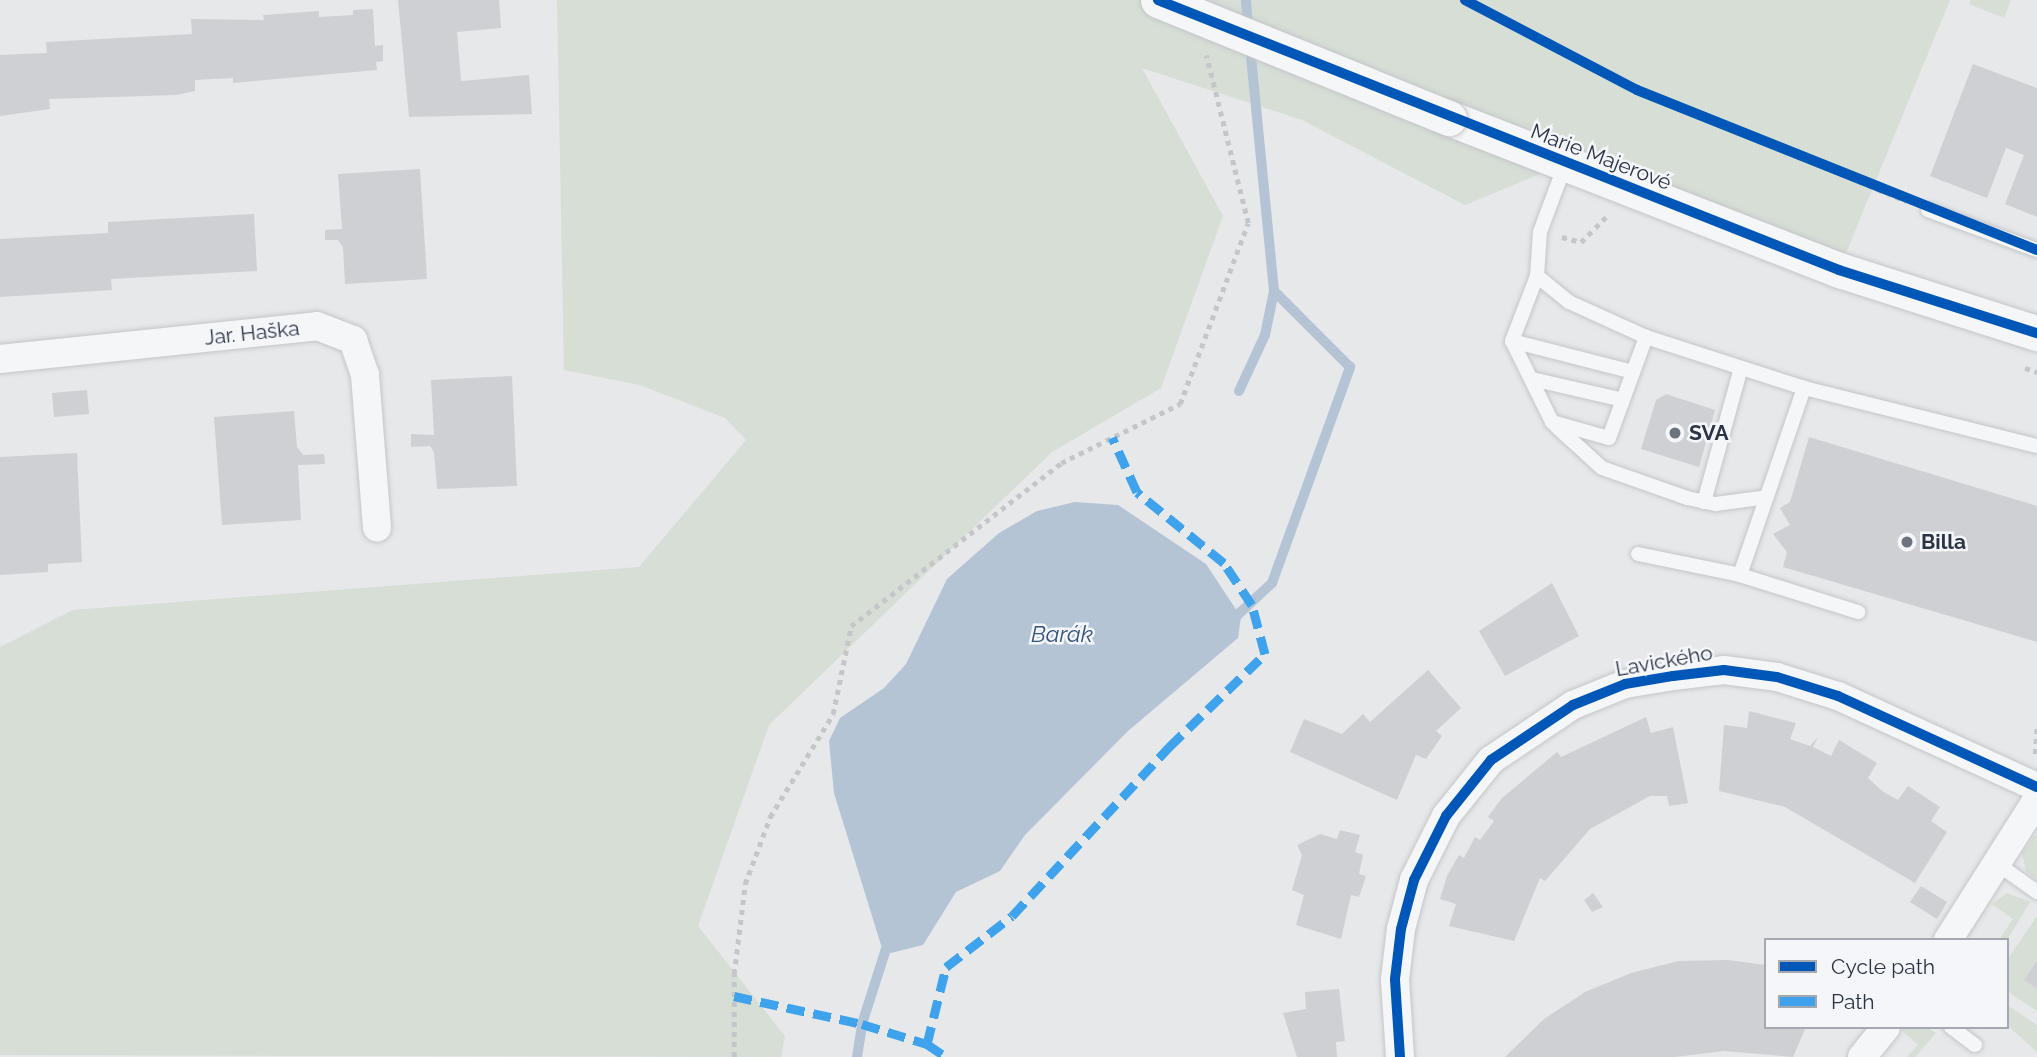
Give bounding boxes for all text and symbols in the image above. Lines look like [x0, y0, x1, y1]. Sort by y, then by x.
street label: Marie Majerové [1527, 119, 1675, 195]
street label: Jar. Haška [203, 315, 301, 351]
place label: SVA [1689, 420, 1729, 446]
marker: SVA [1667, 425, 1683, 441]
place label: Billa [1921, 529, 1966, 555]
marker: Billa [1899, 534, 1915, 550]
water label: Barák [1031, 620, 1093, 648]
street label: Lavického [1613, 640, 1715, 682]
legend [1764, 938, 2009, 1029]
text: Cycle path [1831, 954, 1935, 979]
text: Path [1831, 989, 1875, 1014]

